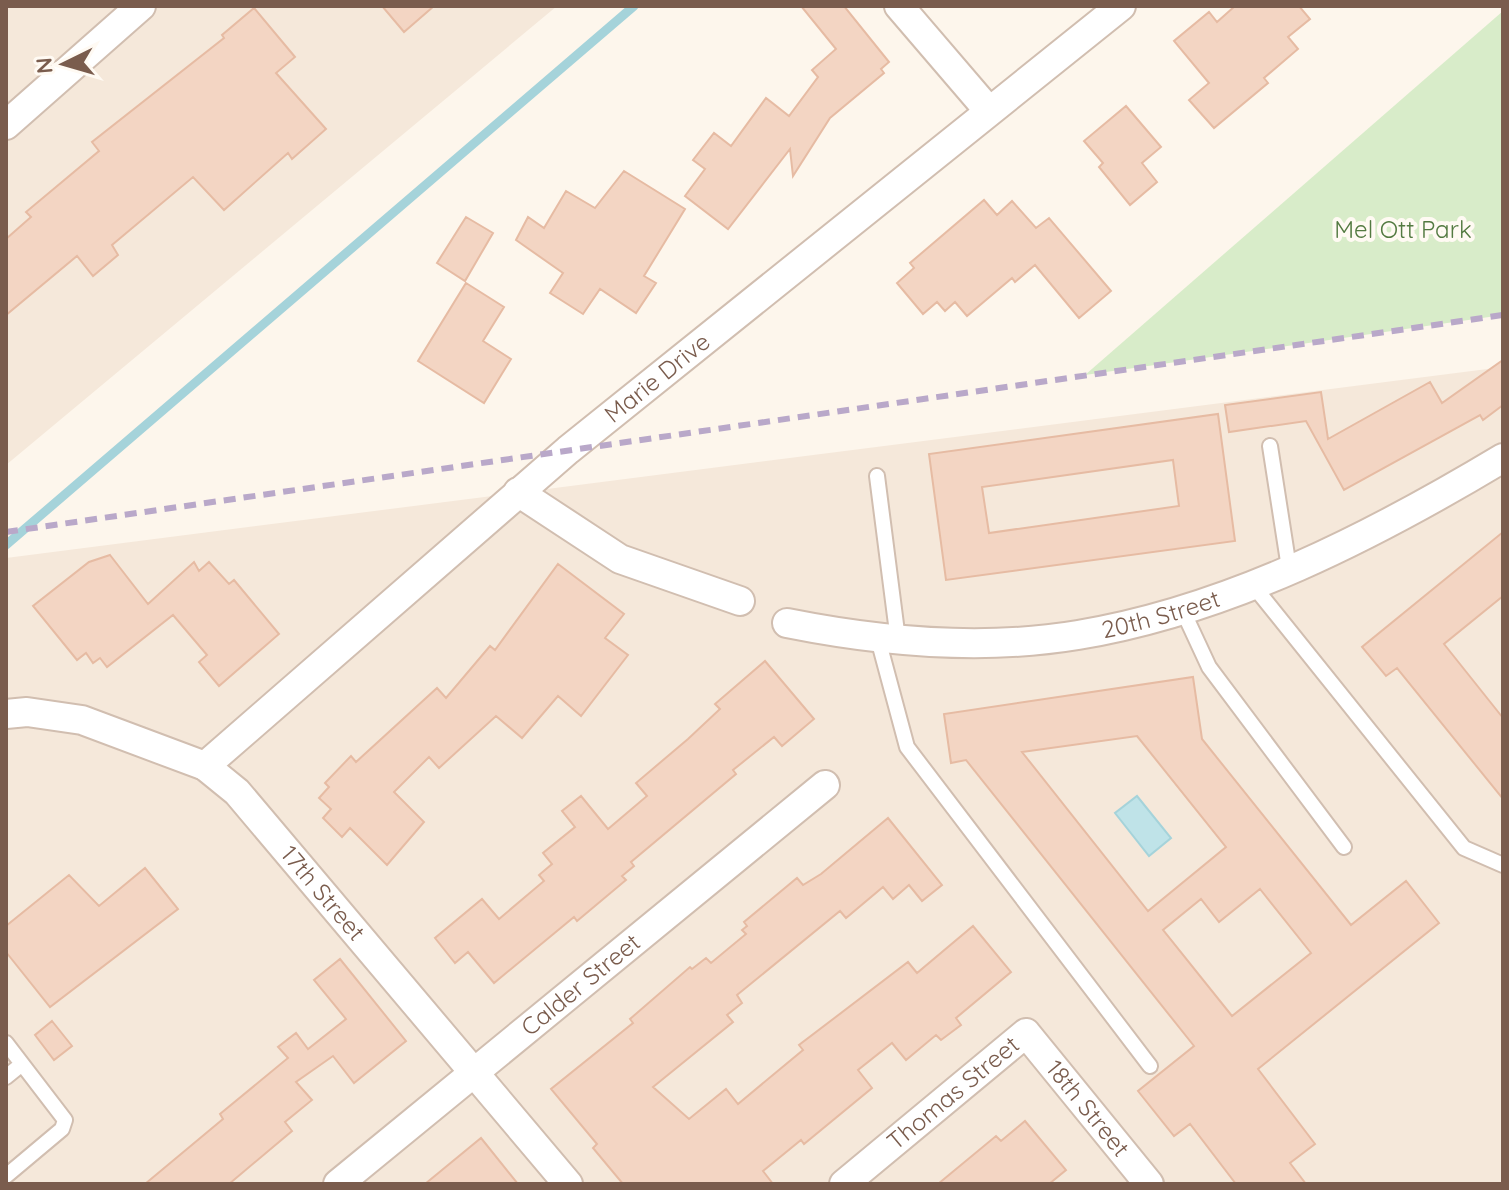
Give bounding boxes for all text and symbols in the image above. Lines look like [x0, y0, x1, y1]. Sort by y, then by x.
north arrow [24, 24, 104, 104]
text: N [29, 56, 59, 75]
park label: Mel Ott Park [1334, 214, 1472, 244]
street label: Marie Drive [598, 326, 716, 429]
street label: 20th Street [1099, 583, 1224, 644]
street label: 17th Street [275, 839, 372, 946]
street label: Calder Street [515, 927, 646, 1042]
street label: Thomas Street [881, 1029, 1025, 1156]
street label: 18th Street [1040, 1054, 1137, 1162]

